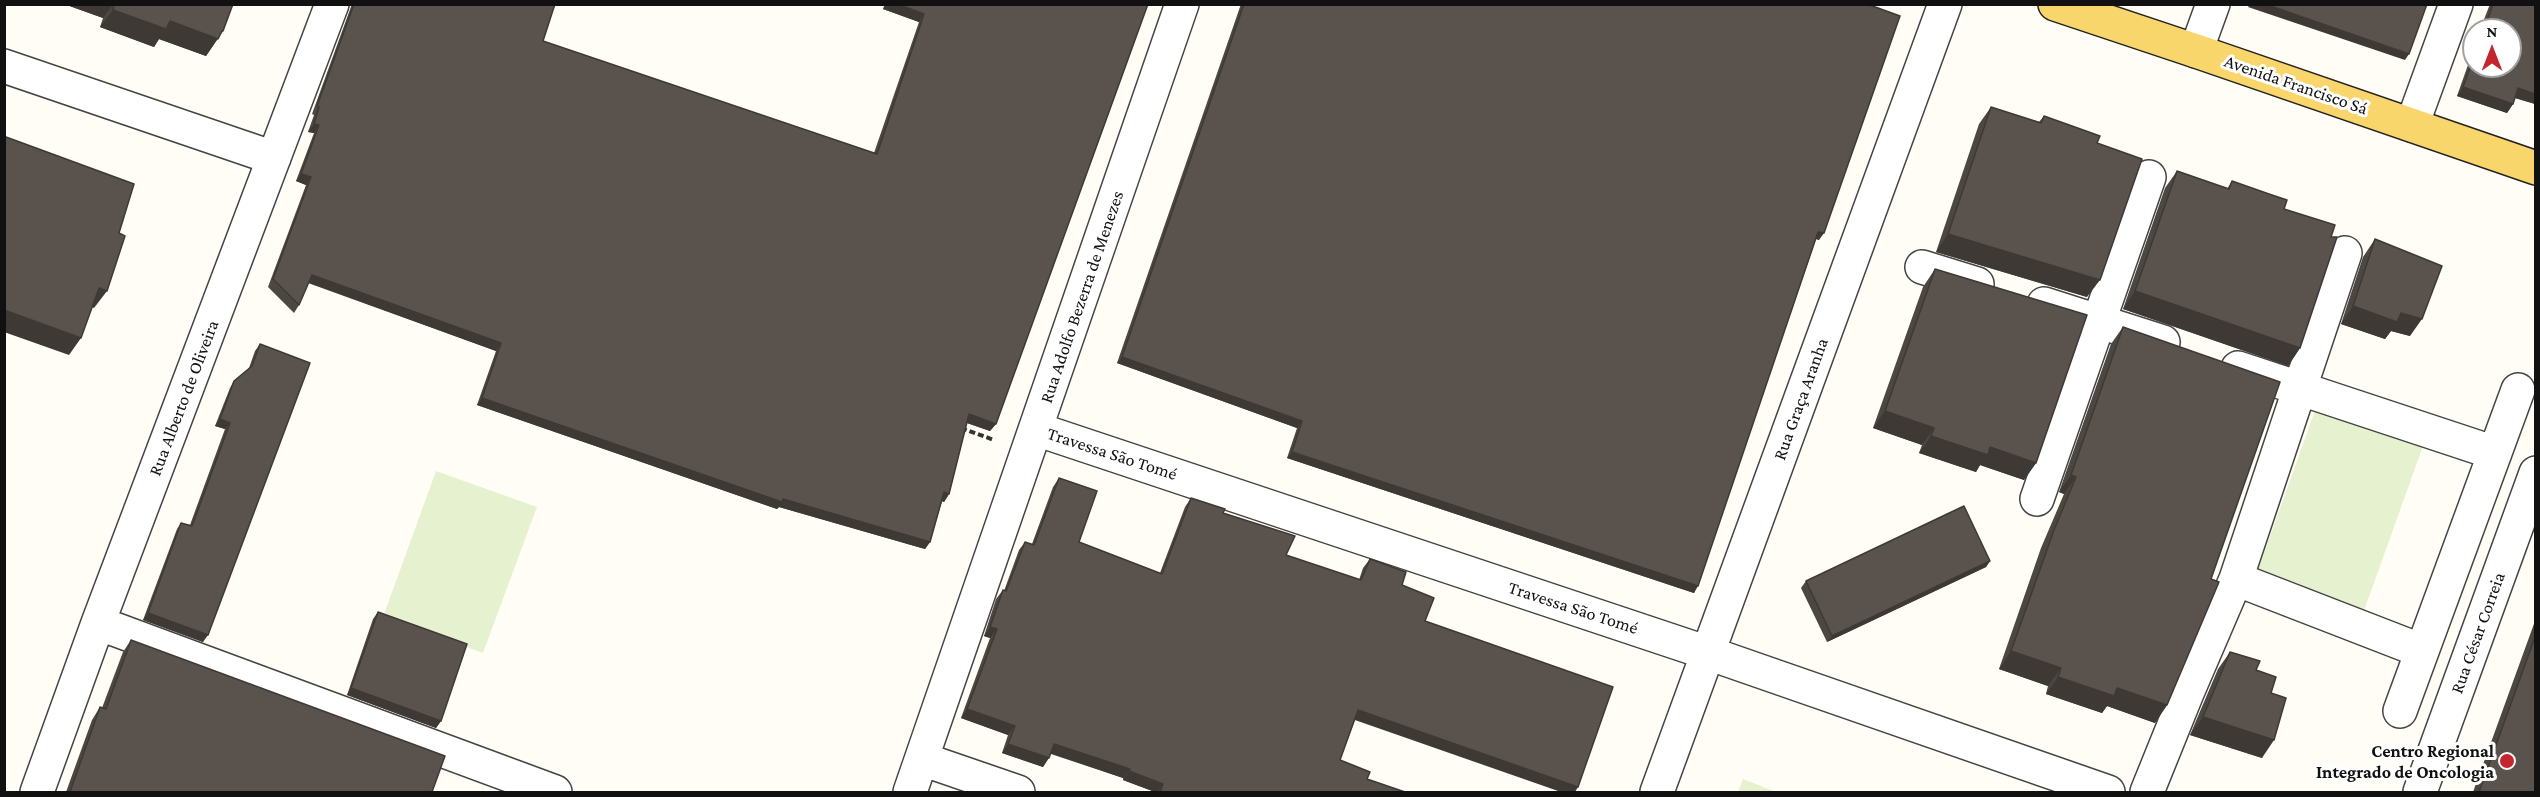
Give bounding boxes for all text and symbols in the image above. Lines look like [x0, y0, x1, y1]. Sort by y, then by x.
north arrow [2462, 18, 2522, 78]
text: N [2487, 23, 2497, 40]
street label: Avenida Francisco Sá [2222, 50, 2370, 120]
street label: Rua Adolfo Bezerra de Menezes [1035, 188, 1129, 406]
street label: Rua Alberto de Oliveira [144, 317, 224, 479]
street label: Rua Graça Aranha [1769, 335, 1833, 463]
street label: Travessa São Tomé [1044, 423, 1180, 485]
street label: Rua César Correia [2446, 569, 2510, 697]
street label: Travessa São Tomé [1505, 577, 1641, 639]
place label: Centro Regional Integrado de Oncologia [2316, 740, 2494, 783]
marker: Centro Regional Integrado de Oncologia [2498, 752, 2516, 770]

